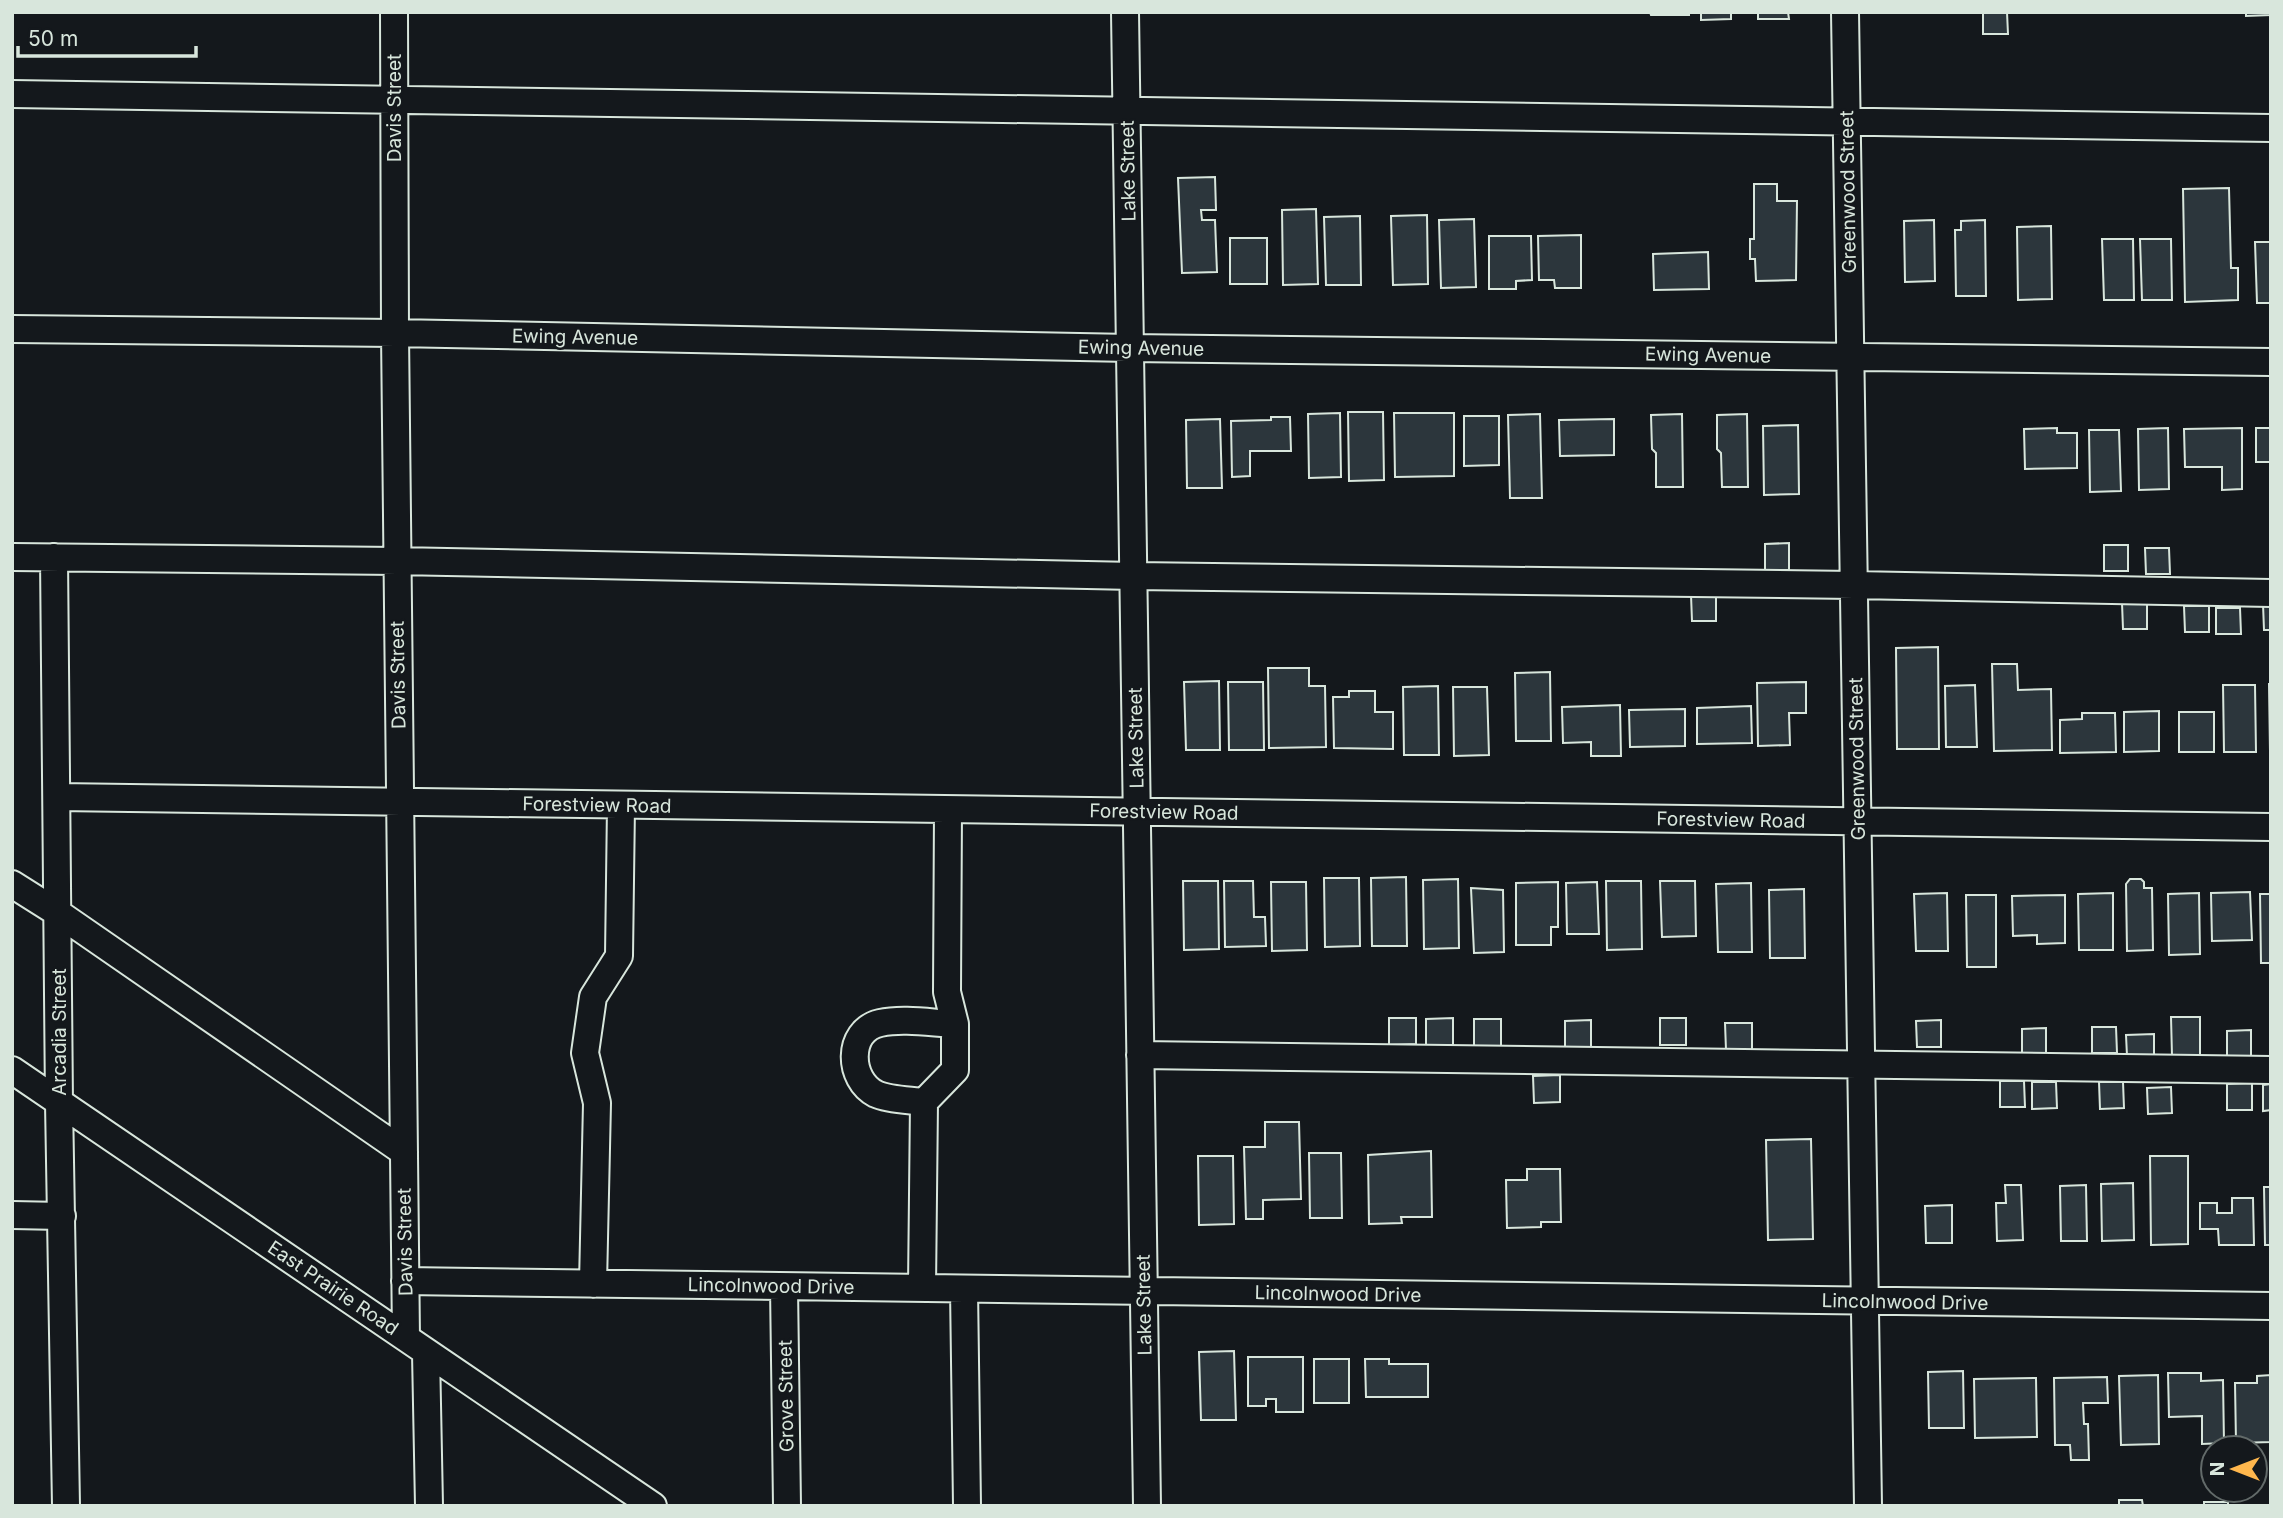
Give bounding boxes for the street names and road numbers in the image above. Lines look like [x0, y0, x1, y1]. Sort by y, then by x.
street label: Davis Street [383, 54, 406, 162]
street label: Greenwood Street [1835, 110, 1861, 274]
street label: Lake Street [1116, 120, 1140, 222]
street label: Ewing Avenue [512, 324, 638, 350]
street label: Ewing Avenue [1078, 335, 1204, 361]
street label: Ewing Avenue [1645, 342, 1771, 368]
street label: Davis Street [386, 621, 410, 729]
street label: Greenwood Street [1844, 677, 1870, 841]
street label: Lake Street [1124, 687, 1148, 789]
street label: Forestview Road [522, 792, 672, 818]
street label: Forestview Road [1089, 799, 1239, 825]
street label: Forestview Road [1656, 807, 1806, 833]
street label: Arcadia Street [48, 968, 71, 1096]
street label: Davis Street [393, 1188, 417, 1296]
street label: East Prairie Road [263, 1236, 403, 1340]
street label: Lake Street [1132, 1254, 1156, 1356]
street label: Lincolnwood Drive [687, 1273, 855, 1299]
street label: Lincolnwood Drive [1254, 1281, 1422, 1307]
street label: Lincolnwood Drive [1821, 1289, 1989, 1315]
street label: Grove Street [774, 1340, 798, 1452]

